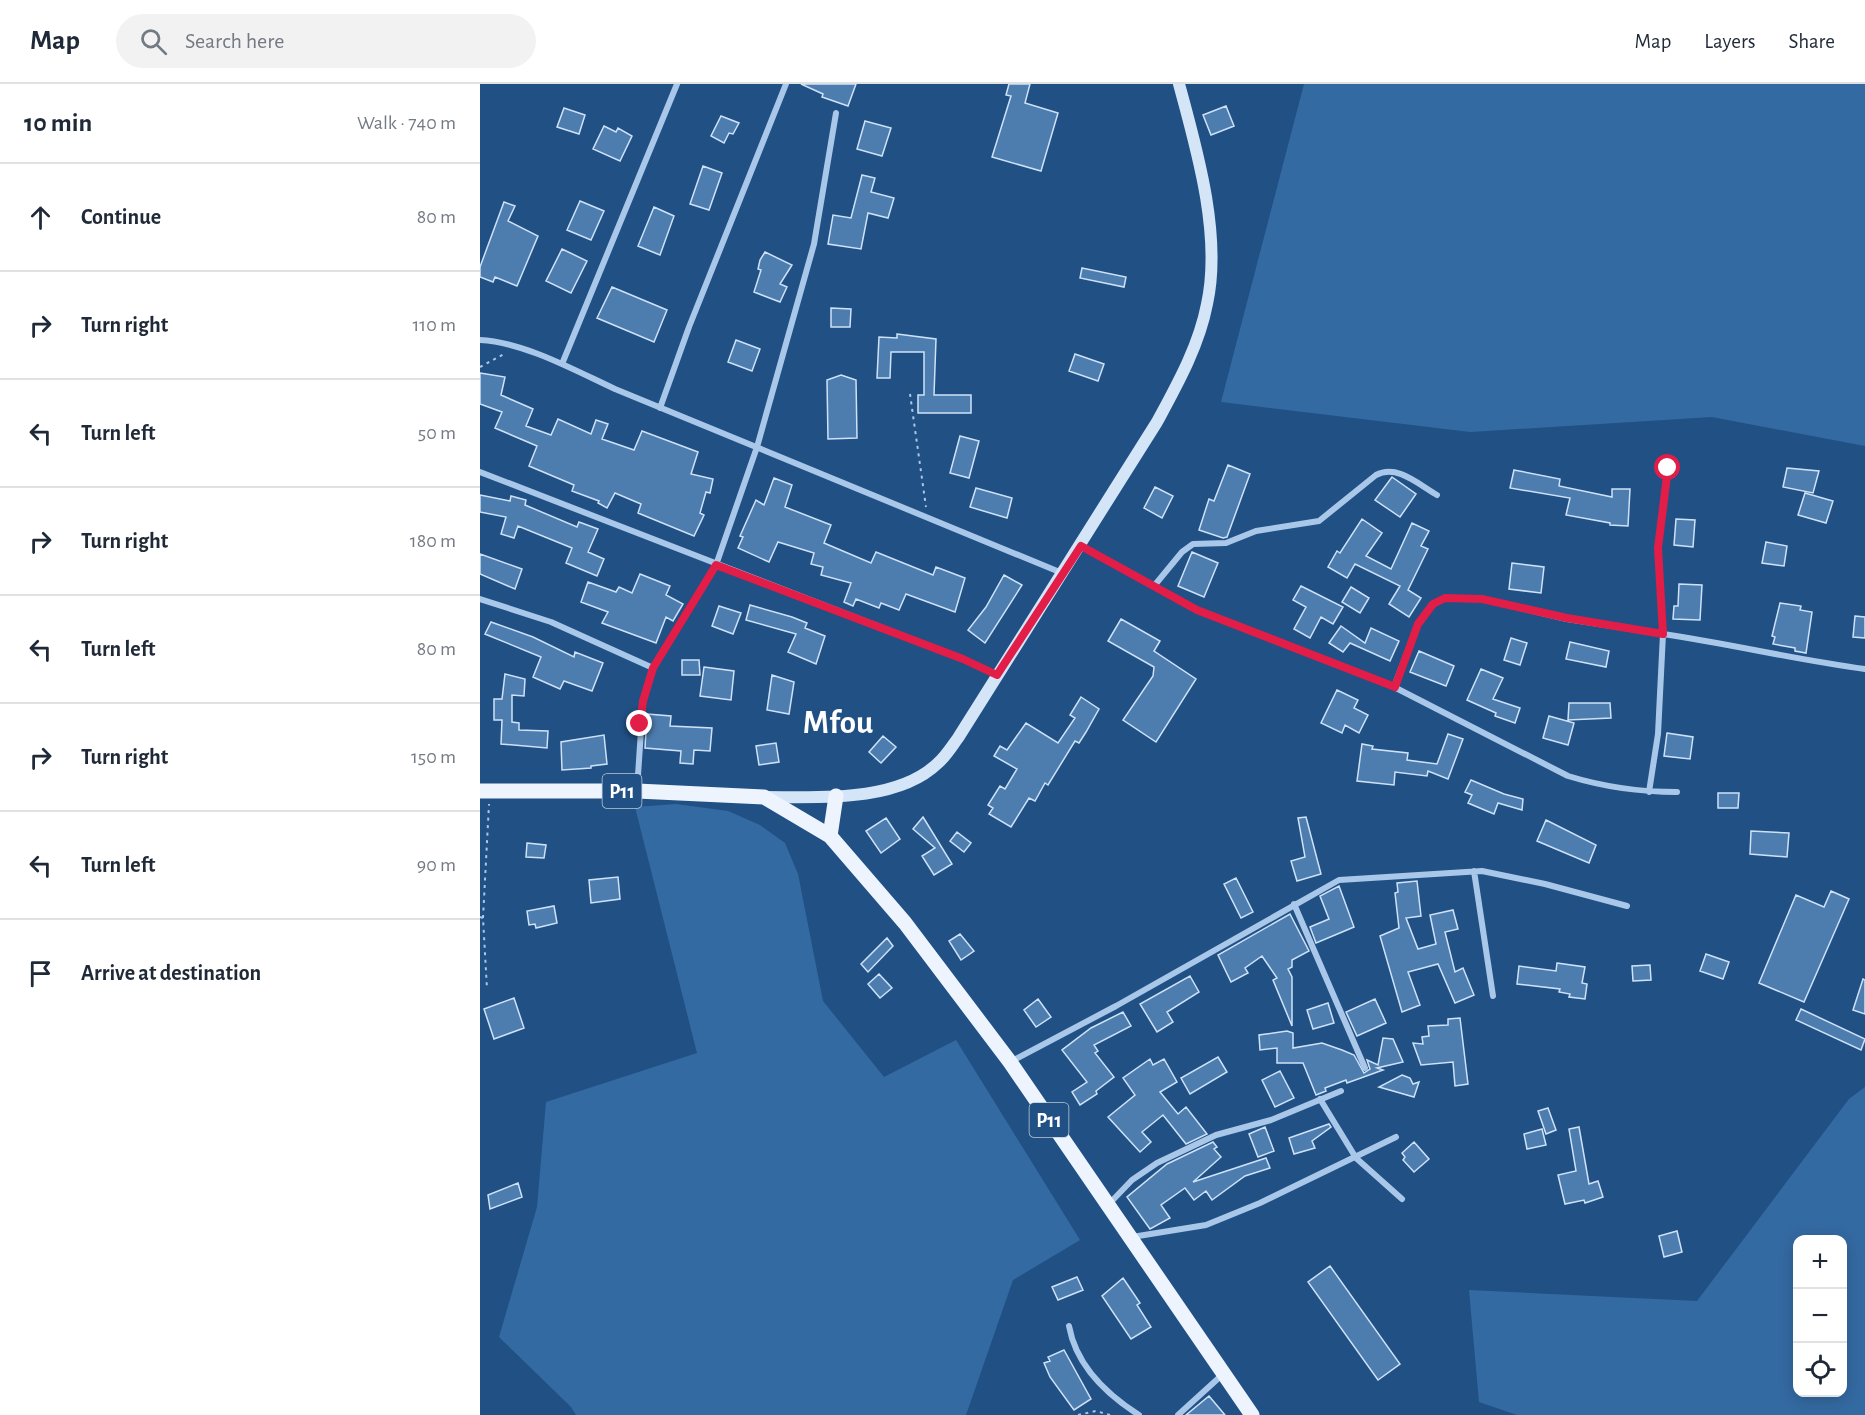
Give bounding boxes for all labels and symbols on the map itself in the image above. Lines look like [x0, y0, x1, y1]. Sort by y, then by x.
route start [1654, 454, 1680, 480]
district label: Mfou [803, 707, 873, 740]
route end [626, 710, 652, 736]
road number: P11 [602, 774, 642, 808]
road number: P11 [1030, 1103, 1068, 1137]

